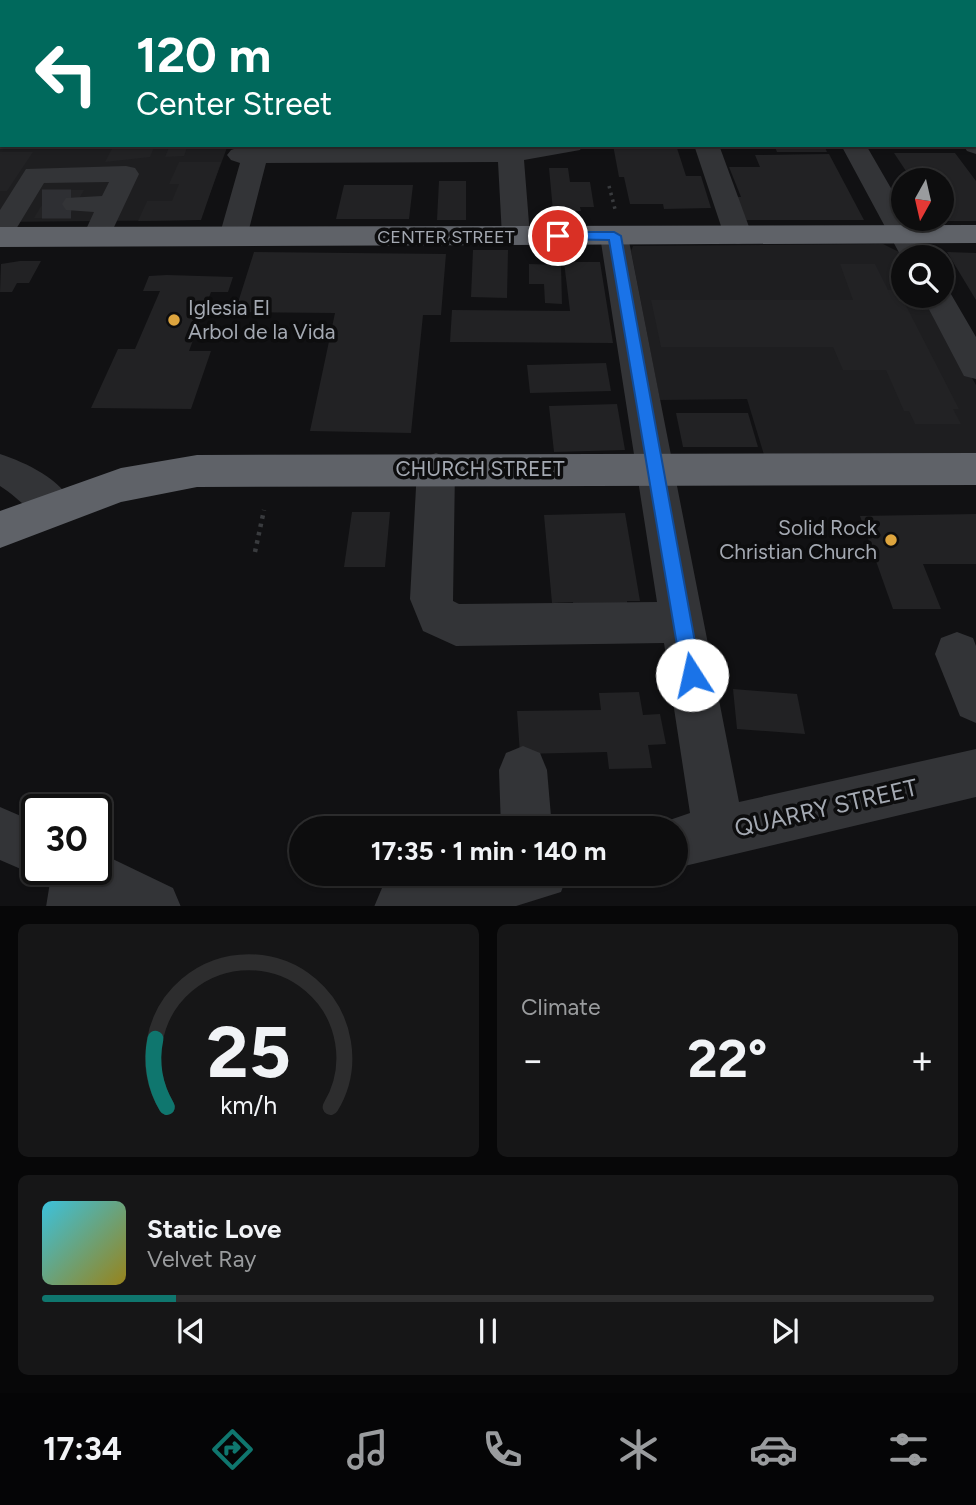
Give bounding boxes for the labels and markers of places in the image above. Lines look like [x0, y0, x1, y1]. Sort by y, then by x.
pin [528, 206, 588, 266]
place label: Iglesia El Arbol de la Vida [188, 295, 336, 344]
marker: Iglesia El Arbol de la Vida [166, 312, 182, 328]
place label: Solid Rock Christian Church [719, 515, 878, 564]
marker: Solid Rock Christian Church [883, 532, 899, 548]

